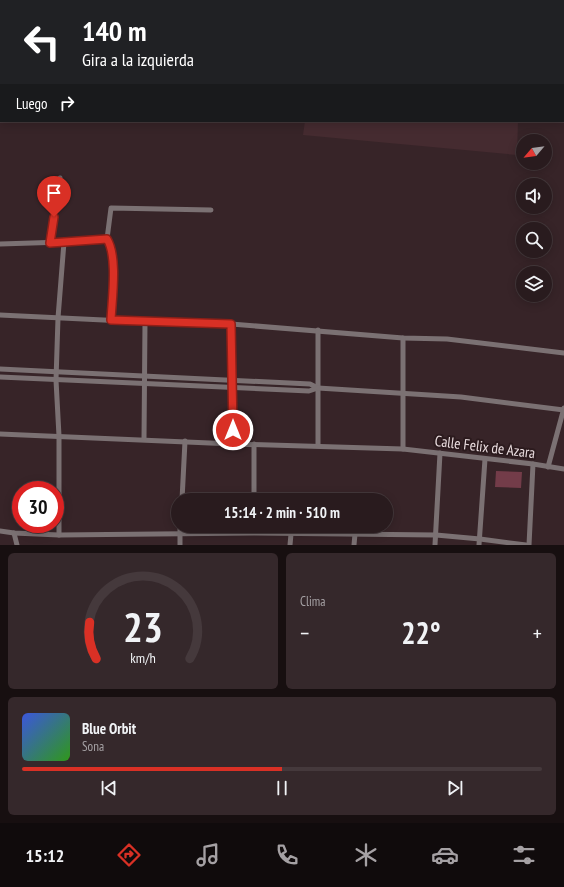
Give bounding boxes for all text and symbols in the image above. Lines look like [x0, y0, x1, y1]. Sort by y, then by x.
text: 140 m [82, 12, 146, 49]
icon: left [16, 16, 68, 68]
text: Gira a la izquierda [82, 48, 194, 71]
icon: right [56, 92, 78, 114]
text: Luego [16, 94, 48, 113]
north arrow [516, 134, 552, 170]
map controls [516, 134, 552, 302]
pin [37, 176, 71, 217]
button: sound [516, 178, 552, 214]
icon: arrive [43, 182, 65, 204]
button: search [516, 222, 552, 258]
button: layers [516, 266, 552, 302]
position arrow [212, 409, 254, 451]
street label: Calle Felix de Azara [434, 431, 536, 462]
speed limit sign: 30 [12, 481, 64, 533]
text: 15:14 · 2 min · 510 m [224, 503, 340, 522]
text: Clima [300, 593, 325, 610]
text: 23 [123, 600, 163, 653]
text: 22° [401, 613, 441, 652]
text: − [300, 619, 309, 647]
text: + [533, 619, 542, 647]
text: km/h [130, 648, 156, 667]
text: Blue Orbit [82, 719, 136, 738]
text: Sona [82, 738, 104, 755]
icon: previous [98, 777, 120, 799]
icon: pause [271, 777, 293, 799]
icon: next [444, 777, 466, 799]
icon: directions [115, 841, 143, 869]
icon: music [194, 841, 222, 869]
icon: phone [273, 841, 301, 869]
icon: climate [352, 841, 380, 869]
icon: car [431, 841, 459, 869]
icon: filters [510, 841, 538, 869]
text: 15:12 [26, 844, 64, 867]

